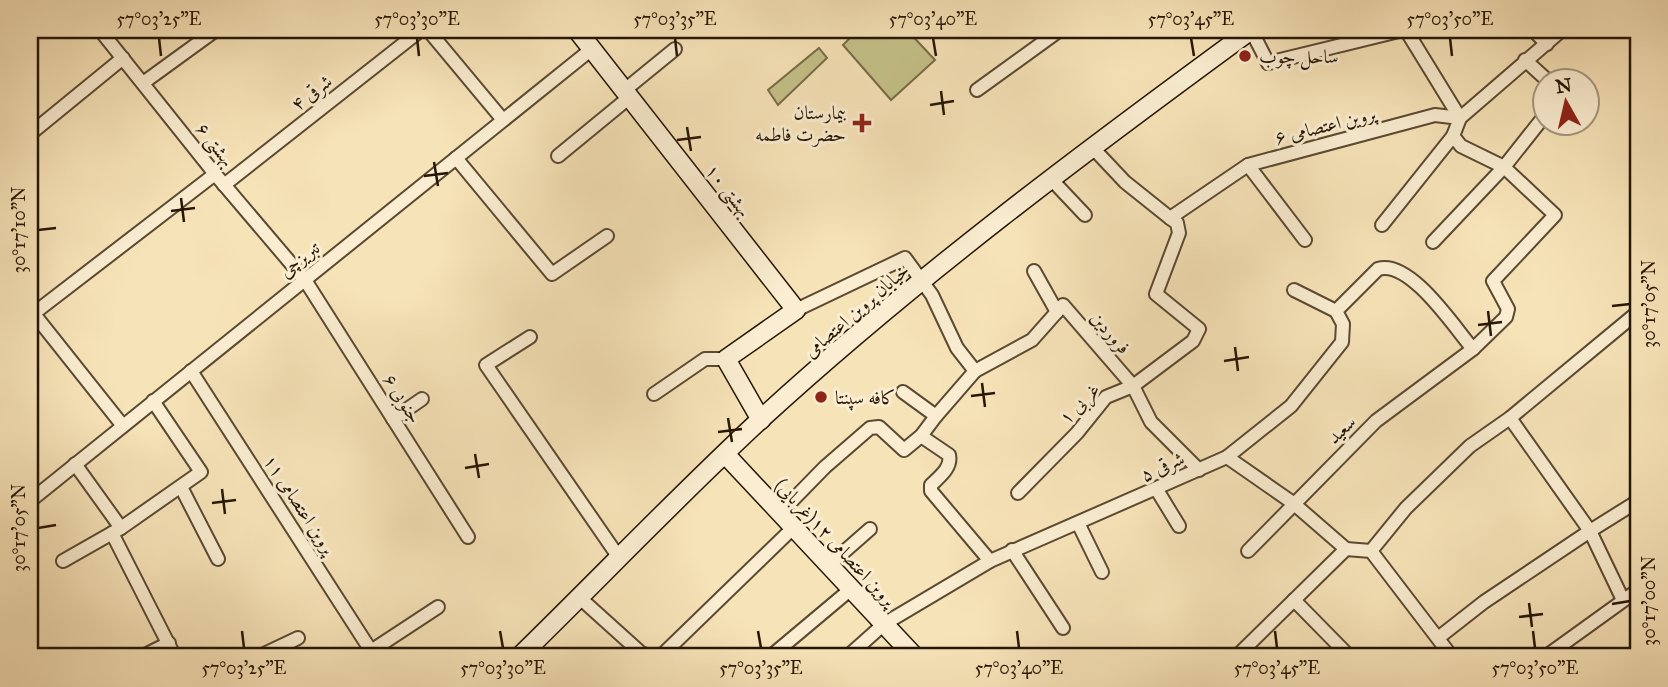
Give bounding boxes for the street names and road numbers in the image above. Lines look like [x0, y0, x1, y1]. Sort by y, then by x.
street label: شرقی ۴ [286, 69, 337, 116]
street label: پروین اعتصامی ۶ [1272, 101, 1380, 150]
street label: بهشتی ۶ [190, 118, 240, 172]
street label: بهشتی ۱۰ [699, 159, 756, 223]
street label: تبریزچی [274, 236, 324, 283]
street label: خیابان پروین اعتصامی [799, 258, 914, 363]
street label: فروردین [1085, 306, 1135, 359]
street label: جنوبی ۶ [376, 369, 427, 429]
street label: غربی ۱ [1054, 378, 1107, 431]
street label: سعید [1322, 410, 1361, 449]
street label: شرقی ۵ [1137, 446, 1188, 487]
street label: پروین اعتصامی ۱۱ [258, 450, 341, 560]
street label: پروین اعتصامی ۱۲(غربایی) [769, 474, 902, 614]

